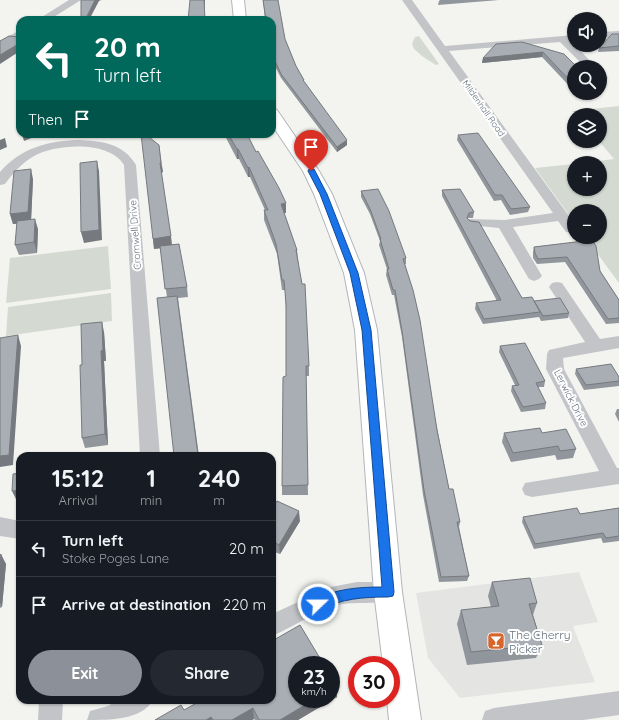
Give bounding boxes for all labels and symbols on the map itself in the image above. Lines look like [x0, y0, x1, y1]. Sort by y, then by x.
street label: Mildenhall Road [460, 78, 508, 138]
pin [294, 130, 328, 171]
street label: Cromwell Drive [126, 199, 144, 270]
street label: Lerwick Drive [551, 367, 591, 429]
position arrow [297, 583, 339, 625]
place label: The Cherry Picker [509, 627, 571, 656]
bar icon: The Cherry Picker [486, 631, 506, 651]
speed limit sign: 30 [348, 656, 400, 708]

